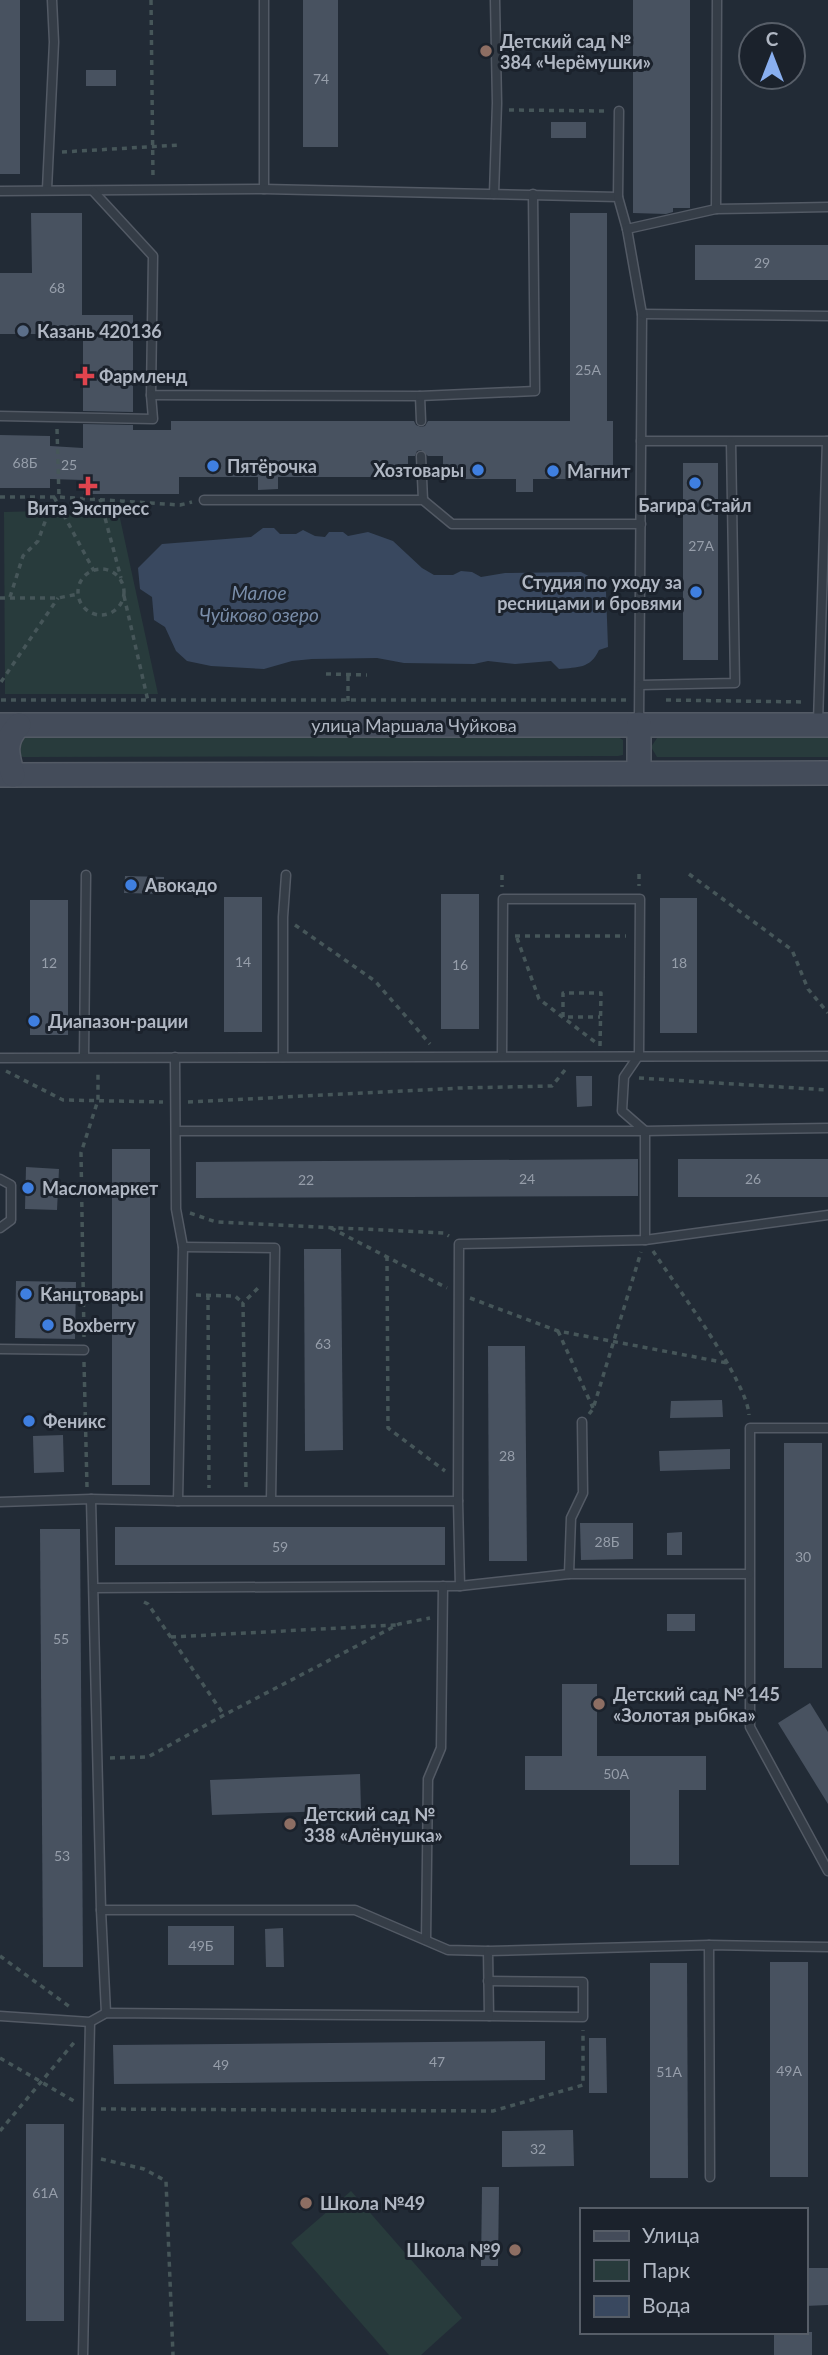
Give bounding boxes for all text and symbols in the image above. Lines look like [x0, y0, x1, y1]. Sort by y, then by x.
north arrow [737, 21, 807, 91]
text: С [766, 27, 779, 50]
place label: Детский сад № 384 «Черёмушки» [500, 30, 651, 73]
marker: Детский сад № 384 «Черёмушки» [478, 43, 494, 59]
house number: 74 [313, 70, 329, 87]
house number: 29 [754, 254, 770, 271]
house number: 68 [49, 279, 65, 296]
place label: Казань 420136 [37, 320, 162, 342]
marker: Казань 420136 [15, 323, 31, 339]
house number: 25А [575, 361, 601, 378]
place label: Фармленд [99, 365, 188, 387]
marker: Фармленд [77, 368, 93, 384]
house number: 68Б [13, 454, 38, 471]
place label: Пятёрочка [227, 455, 317, 477]
house number: 25 [61, 456, 77, 473]
marker: Пятёрочка [205, 458, 221, 474]
place label: Хозтовары [373, 459, 464, 481]
place label: Магнит [567, 460, 631, 482]
marker: Хозтовары [470, 462, 486, 478]
marker: Магнит [545, 463, 561, 479]
marker: Багира Стайл [687, 475, 703, 491]
marker: Вита Экспресс [80, 478, 96, 494]
place label: Багира Стайл [638, 494, 752, 516]
place label: Вита Экспресс [27, 497, 149, 519]
house number: 27А [688, 537, 714, 554]
place label: Студия по уходу за ресницами и бровями [497, 571, 682, 614]
water label: Малое Чуйково озеро [199, 581, 319, 626]
marker: Студия по уходу за ресницами и бровями [688, 584, 704, 600]
street label: улица Маршала Чуйкова [311, 714, 517, 736]
place label: Авокадо [144, 874, 217, 896]
marker: Авокадо [123, 877, 139, 893]
house number: 14 [235, 953, 251, 970]
house number: 12 [41, 954, 57, 971]
house number: 18 [671, 954, 687, 971]
house number: 16 [452, 956, 468, 973]
place label: Диапазон-рации [48, 1010, 188, 1032]
marker: Диапазон-рации [26, 1013, 42, 1029]
house number: 24 [519, 1170, 535, 1187]
house number: 26 [745, 1170, 761, 1187]
house number: 22 [298, 1171, 314, 1188]
place label: Масломаркет [42, 1177, 159, 1199]
marker: Масломаркет [20, 1180, 36, 1196]
place label: Канцтовары [40, 1283, 144, 1305]
marker: Канцтовары [18, 1286, 34, 1302]
place label: Boxberry [62, 1314, 136, 1336]
marker: Boxberry [40, 1317, 56, 1333]
house number: 63 [315, 1335, 331, 1352]
place label: Феникс [43, 1410, 106, 1432]
marker: Феникс [21, 1413, 37, 1429]
house number: 28 [499, 1447, 515, 1464]
house number: 28Б [595, 1533, 620, 1550]
house number: 59 [272, 1538, 288, 1555]
house number: 30 [795, 1548, 811, 1565]
house number: 55 [53, 1630, 69, 1647]
place label: Детский сад № 145 «Золотая рыбка» [613, 1683, 780, 1726]
marker: Детский сад № 145 «Золотая рыбка» [591, 1696, 607, 1712]
house number: 50А [603, 1765, 629, 1782]
place label: Детский сад № 338 «Алёнушка» [304, 1803, 443, 1846]
marker: Детский сад № 338 «Алёнушка» [282, 1816, 298, 1832]
house number: 53 [54, 1847, 70, 1864]
house number: 49Б [189, 1937, 214, 1954]
house number: 47 [429, 2053, 445, 2070]
house number: 49 [213, 2056, 229, 2073]
house number: 49А [776, 2062, 802, 2079]
house number: 51А [656, 2063, 682, 2080]
house number: 32 [530, 2140, 546, 2157]
house number: 61А [32, 2184, 58, 2201]
place label: Школа №49 [320, 2192, 425, 2214]
marker: Школа №49 [298, 2195, 314, 2211]
legend [580, 2208, 807, 2334]
text: Улица [642, 2222, 700, 2247]
place label: Школа №9 [406, 2239, 501, 2261]
marker: Школа №9 [507, 2242, 523, 2258]
text: Парк [642, 2257, 690, 2282]
text: Вода [642, 2292, 690, 2317]

